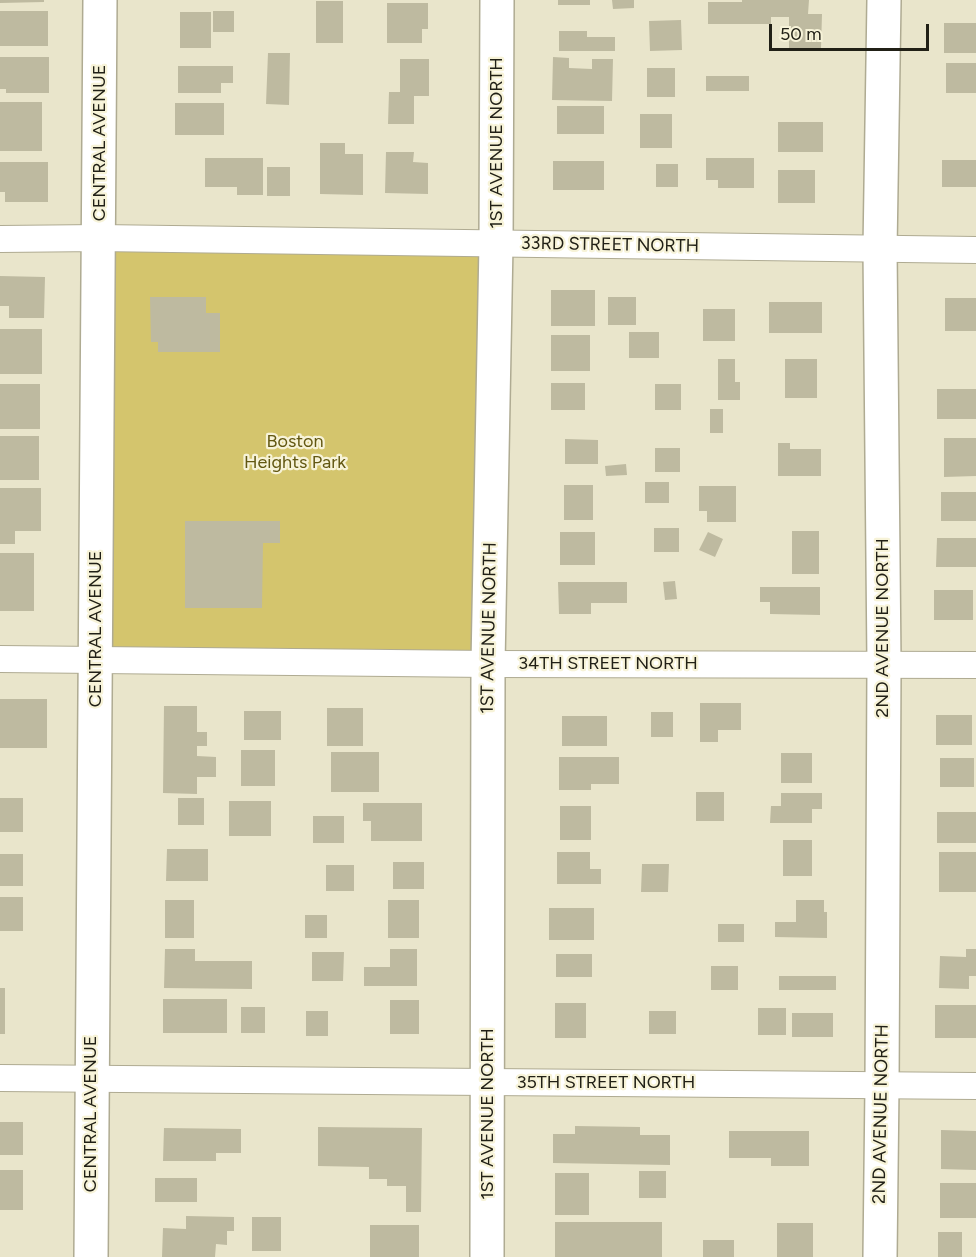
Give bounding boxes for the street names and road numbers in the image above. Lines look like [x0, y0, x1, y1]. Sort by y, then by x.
street label: 1ST AVENUE NORTH [486, 57, 508, 229]
street label: CENTRAL AVENUE [89, 65, 111, 221]
street label: 33RD STREET NORTH [521, 233, 699, 257]
street label: 2ND AVENUE NORTH [872, 538, 894, 718]
street label: 1ST AVENUE NORTH [477, 542, 501, 714]
street label: CENTRAL AVENUE [85, 551, 107, 707]
street label: 34TH STREET NORTH [518, 653, 698, 675]
street label: 2ND AVENUE NORTH [869, 1024, 893, 1204]
street label: 1ST AVENUE NORTH [477, 1028, 499, 1200]
street label: CENTRAL AVENUE [80, 1036, 102, 1192]
street label: 35TH STREET NORTH [517, 1072, 695, 1094]

